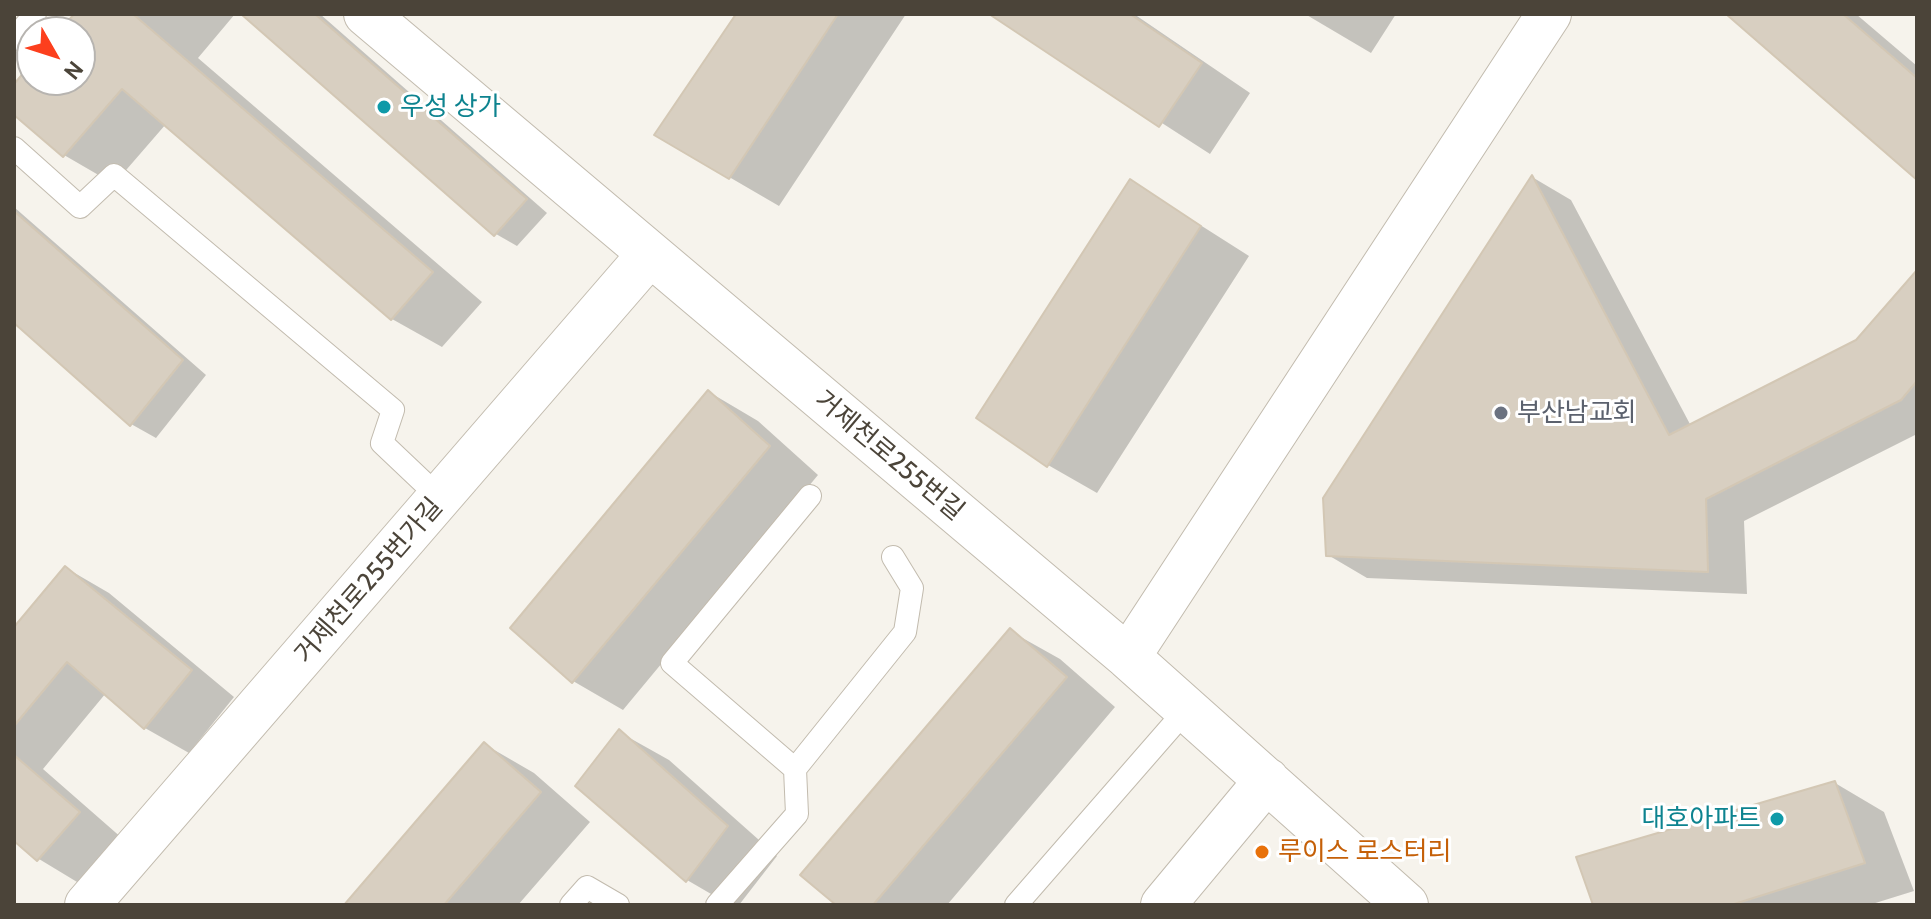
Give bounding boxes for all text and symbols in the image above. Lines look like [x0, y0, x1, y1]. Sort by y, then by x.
north arrow [16, 16, 96, 96]
text: N [58, 56, 89, 85]
place label: 우성 상가 [400, 91, 502, 123]
marker: 우성 상가 [375, 98, 393, 116]
street label: 거제천로255번길 [808, 385, 970, 527]
place label: 부산남교회 [1517, 397, 1637, 429]
marker: 부산남교회 [1492, 404, 1510, 422]
street label: 거제천로255번가길 [289, 492, 449, 670]
place label: 대호아파트 [1641, 803, 1761, 835]
marker: 대호아파트 [1768, 810, 1786, 828]
place label: 루이스 로스터리 [1278, 836, 1451, 868]
marker: 루이스 로스터리 [1253, 843, 1271, 861]

